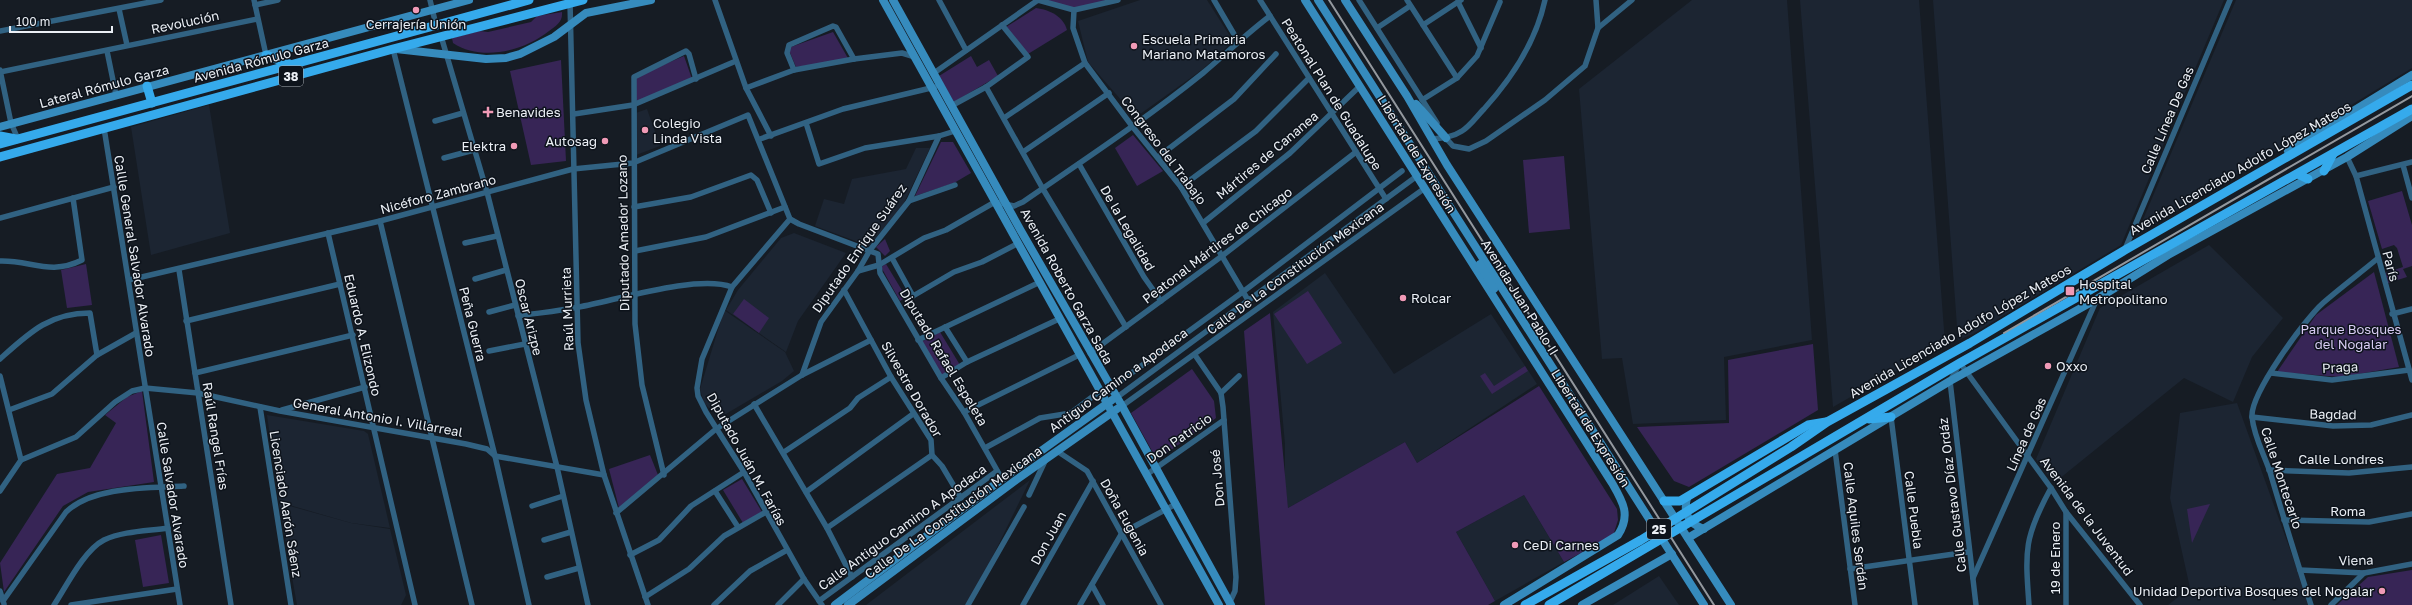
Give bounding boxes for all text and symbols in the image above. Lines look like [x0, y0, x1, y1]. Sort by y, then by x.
marker: Cerrajería Unión [411, 5, 421, 15]
street label: Revolución [149, 7, 221, 37]
scale bar [10, 8, 112, 34]
text: 100 m [16, 14, 50, 29]
street label: Peatonal Plan de Guadalupe [1279, 15, 1385, 173]
place label: Cerrajería Unión [366, 16, 466, 32]
place label: Escuela Primaria Mariano Matamoros [1142, 31, 1265, 62]
street label: Avenida Rómulo Garza [192, 34, 330, 86]
marker: Escuela Primaria Mariano Matamoros [1129, 41, 1139, 51]
street label: Lateral Rómulo Garza [37, 61, 171, 111]
street label: Calle Línea De Gas [2137, 64, 2197, 176]
road number: 38 [279, 66, 303, 86]
street label: Libertad de Expresión [1374, 92, 1460, 216]
street label: Congreso del Trabajo [1118, 93, 1210, 208]
street label: Avenida Licenciado Adolfo López Mateos [2126, 98, 2354, 238]
place label: Benavides [496, 104, 561, 120]
marker: Benavides [483, 107, 493, 117]
street label: Mártires de Cananea [1213, 108, 1321, 202]
place label: Colegio Linda Vista [653, 115, 722, 146]
marker: Colegio Linda Vista [640, 125, 650, 135]
place label: Autosag [545, 133, 597, 149]
marker: Autosag [600, 136, 610, 146]
place label: Elektra [461, 138, 506, 154]
marker: Elektra [509, 141, 519, 151]
street label: Callle General Salvador Alvarado [111, 154, 159, 358]
street label: Diputado Amador Lozano [614, 154, 632, 311]
street label: Nicéforo Zambrano [378, 171, 498, 217]
street label: Diputado Enrique Suárez [808, 180, 910, 316]
street label: De la Legalidad [1097, 183, 1159, 273]
street label: Peatonal Mártires de Chicago [1139, 183, 1295, 307]
street label: Calle De La Constitución Mexicana [1203, 198, 1387, 338]
street label: Avenida Roberto Garza Sada [1017, 205, 1117, 367]
street label: Avenida Juan Pablo II [1478, 236, 1562, 358]
street label: París [2379, 249, 2403, 283]
street label: Avenida Licenciado Adolfo López Mateos [1846, 261, 2074, 401]
street label: Raúl Murrieta [558, 267, 576, 351]
street label: Eduardo A. Elizondo [341, 272, 385, 398]
place label: Hospital Metropolitano [2079, 276, 2168, 307]
street label: Oscar Arizpe [512, 277, 546, 357]
street label: Peña Guerra [456, 285, 490, 363]
street label: Diputado Rafael Espeleta [897, 285, 991, 429]
marker: Hospital Metropolitano [2064, 285, 2076, 297]
place label: Rolcar [1411, 290, 1451, 306]
marker: Rolcar [1398, 293, 1408, 303]
park label: Parque Bosques del Nogalar [2300, 321, 2402, 352]
street label: Antiguo Camino a Apodaca [1046, 324, 1190, 436]
street label: Silvestre Dorador [878, 338, 946, 440]
place label: Oxxo [2056, 358, 2088, 374]
street label: Praga [2322, 358, 2358, 376]
marker: Oxxo [2043, 361, 2053, 371]
street label: Libertad de Expresión [1548, 366, 1634, 490]
street label: Raúl Rangel Frías [200, 381, 232, 491]
street label: Diputado Juán M. Farías [704, 390, 790, 528]
street label: General Antonio I. Villarreal [292, 394, 464, 440]
street label: Línea de Gas [2003, 394, 2049, 473]
street label: Bagdad [2309, 406, 2357, 422]
street label: Don Patricio [1143, 410, 1215, 466]
street label: Calle Gustavo Díaz Ordáz [1935, 416, 1969, 573]
street label: Calle Salvador Alvarado [154, 421, 192, 569]
street label: Calle Montecarlo [2258, 425, 2306, 531]
street label: Licenciado Aarón Sáenz [266, 429, 306, 579]
street label: Calle De La Constitución Mexicana [861, 442, 1045, 582]
street label: Don José [1207, 449, 1227, 507]
street label: Calle Londres [2298, 451, 2384, 467]
street label: Avenida de la Juventud [2037, 453, 2137, 579]
street label: Calle Antiguo Camino A Apodaca [815, 461, 989, 593]
street label: Calle Aquiles Serdán [1840, 461, 1872, 591]
street label: Calle Puebla [1901, 470, 1927, 550]
street label: Doña Eugenia [1097, 476, 1153, 558]
street label: Roma [2330, 503, 2366, 519]
street label: Don Juan [1027, 509, 1069, 567]
road number: 25 [1647, 519, 1671, 539]
street label: 19 de Enero [2047, 522, 2063, 594]
place label: CeDi Carnes [1523, 537, 1599, 553]
marker: CeDi Carnes [1510, 540, 1520, 550]
street label: Viena [2338, 551, 2374, 569]
place label: Unidad Deportiva Bosques del Nogalar [2133, 583, 2374, 599]
marker: Unidad Deportiva Bosques del Nogalar [2377, 586, 2387, 596]

